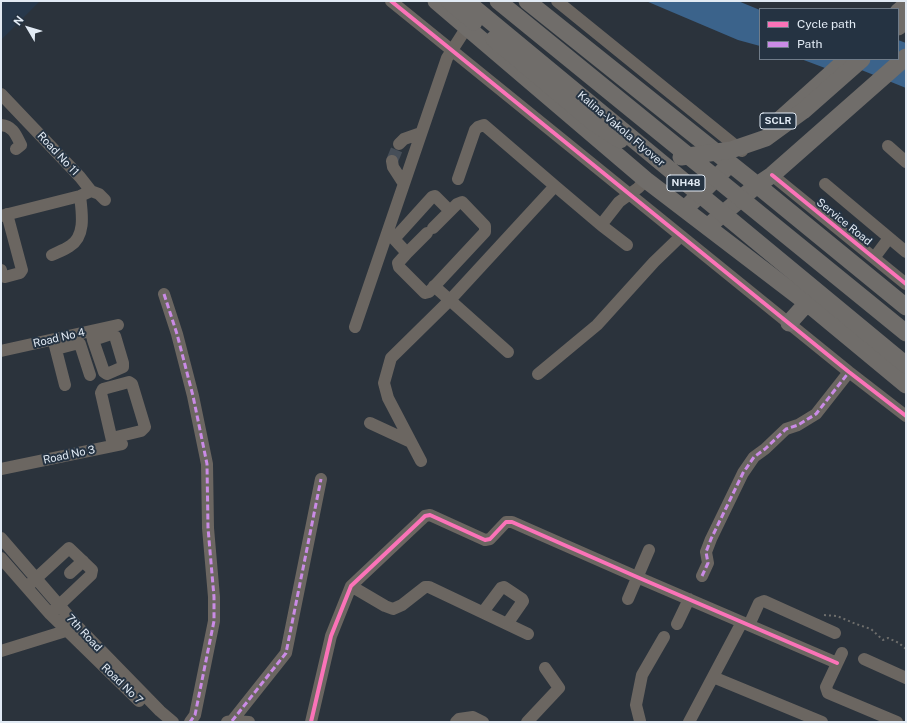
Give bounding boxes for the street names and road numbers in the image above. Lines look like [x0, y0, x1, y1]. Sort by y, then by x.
street label: Kalina-Vakola Flyover [575, 89, 667, 169]
road number: SCLR [760, 113, 796, 129]
street label: Road No 11 [34, 129, 82, 179]
road number: NH48 [667, 175, 705, 191]
street label: Service Road [814, 196, 874, 248]
street label: Road No 4 [32, 326, 86, 350]
street label: Road No 3 [42, 443, 96, 467]
street label: 7th Road [64, 612, 104, 654]
street label: Road No 7 [99, 661, 145, 707]

